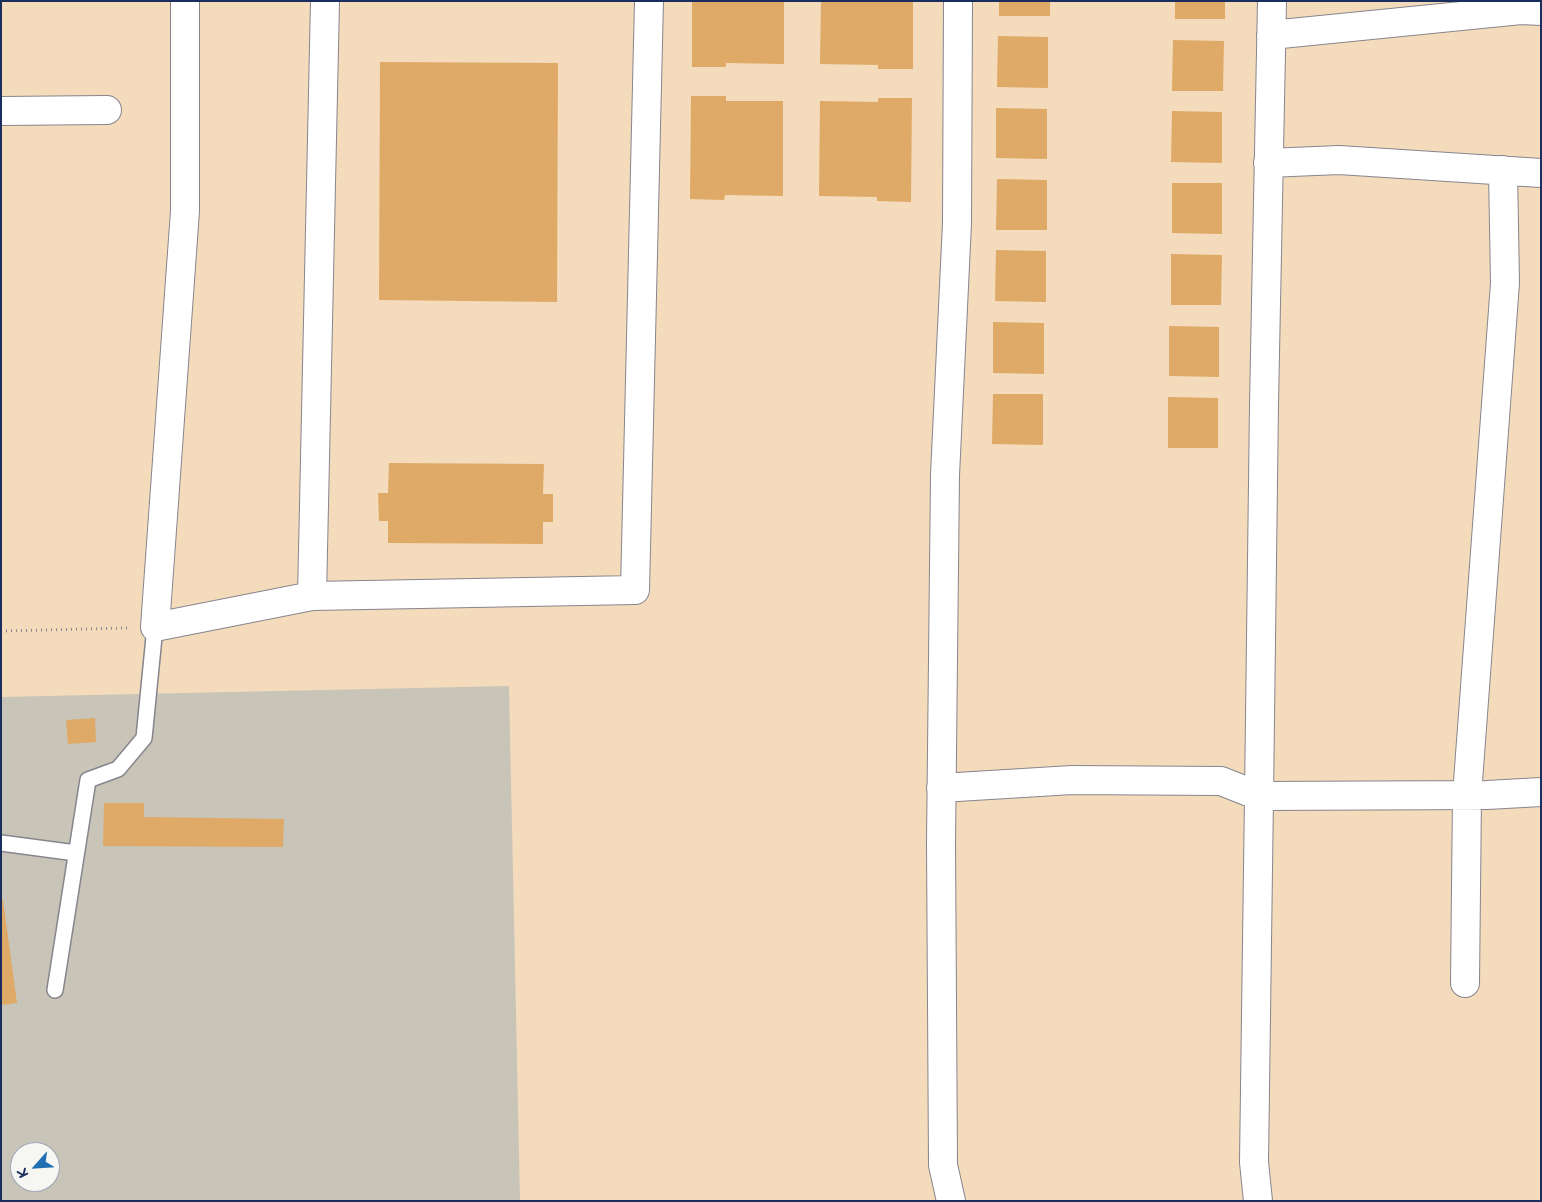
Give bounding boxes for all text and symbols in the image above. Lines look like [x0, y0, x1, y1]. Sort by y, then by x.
north arrow [10, 1142, 60, 1192]
text: K [11, 1165, 33, 1182]

